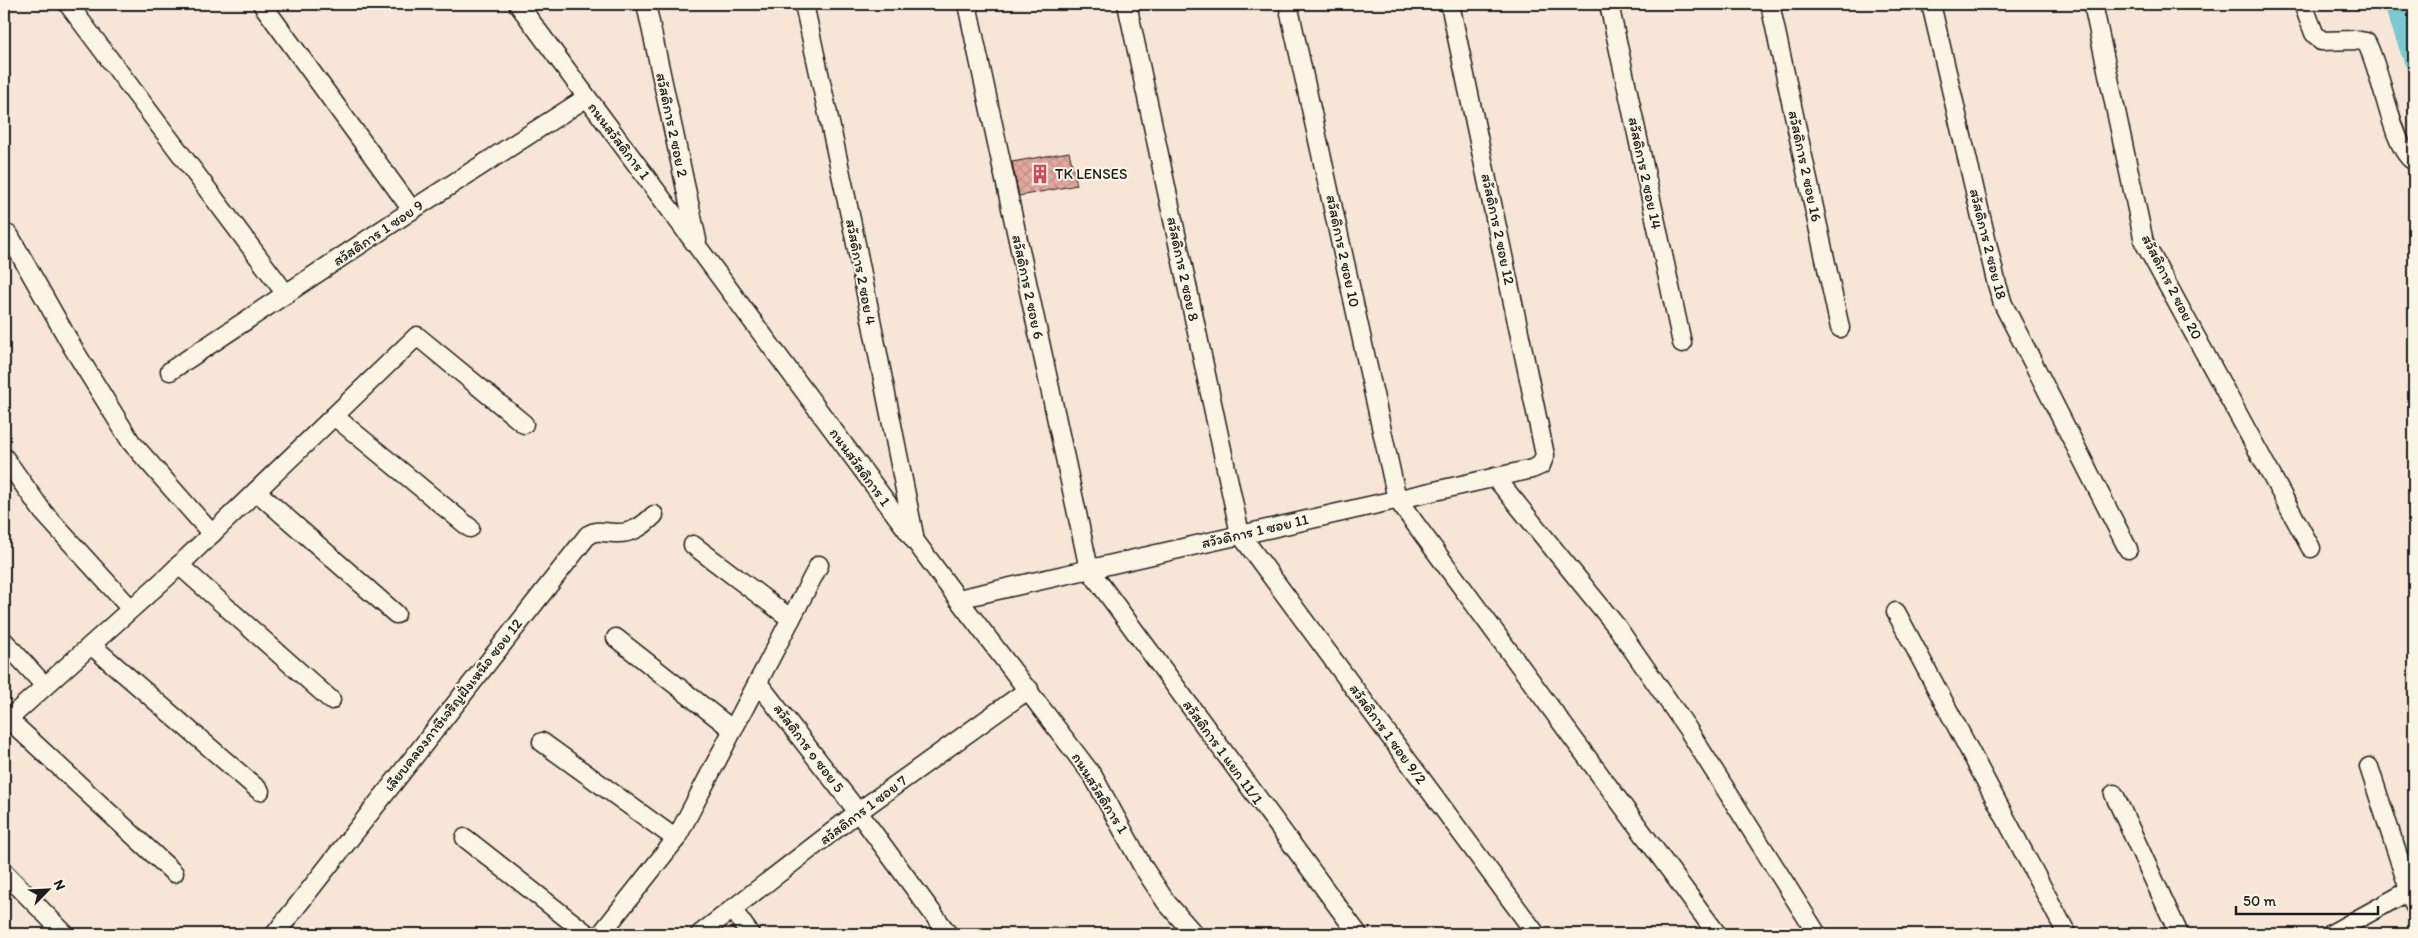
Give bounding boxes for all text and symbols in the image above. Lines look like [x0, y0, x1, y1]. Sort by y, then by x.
street label: สวัสดิการ 2 ซอย 2 [652, 71, 692, 179]
street label: ถนนสวัสดิการ 1 [584, 99, 654, 183]
street label: สวัสดิการ 2 ซอย 16 [1784, 109, 1826, 223]
street label: สวัสดิการ 2 ซอย 14 [1624, 115, 1666, 231]
building icon: TK LENSES [1029, 163, 1051, 185]
place label: TK LENSES [1055, 165, 1127, 183]
street label: สวัสดิการ 2 ซอย 12 [1477, 172, 1519, 286]
street label: สวัสดิการ 2 ซอย 18 [1966, 187, 2010, 301]
street label: สวัสดิการ 2 ซอย 10 [1322, 193, 1364, 309]
street label: สวัสดิการ 1 ซอย 9 [329, 196, 427, 270]
street label: สวัสดิการ 2 ซอย 8 [1163, 215, 1203, 323]
street label: สวัสดิการ 2 ซอย 4 [842, 218, 880, 326]
street label: สวัสดิการ 2 ซอย 20 [2138, 231, 2206, 343]
street label: สวัสดิการ 2 ซอย 6 [1008, 233, 1048, 341]
street label: ถนนสวัสดิการ 1 [826, 424, 894, 510]
street label: สวัวดิการ 1 ซอย 11 [1200, 510, 1310, 552]
street label: เลียบคลองภาษีเจริญฝั่งเหนือ ซอย 12 [379, 614, 526, 795]
street label: สวัสดิการ 1 ซอย 9/2 [1346, 680, 1430, 788]
street label: สวัสดิการ 1 แยก 11/1 [1179, 696, 1267, 808]
street label: สวัสดิการ ๑ ซอย 5 [770, 700, 848, 796]
street label: ถนนสวัสดิการ 1 [1068, 749, 1132, 837]
street label: สวัสดิการ 1 ซอย 7 [816, 771, 911, 849]
north arrow [22, 866, 72, 916]
text: N [50, 877, 69, 893]
scale bar [2236, 883, 2378, 915]
text: 50 m [2243, 892, 2276, 910]

